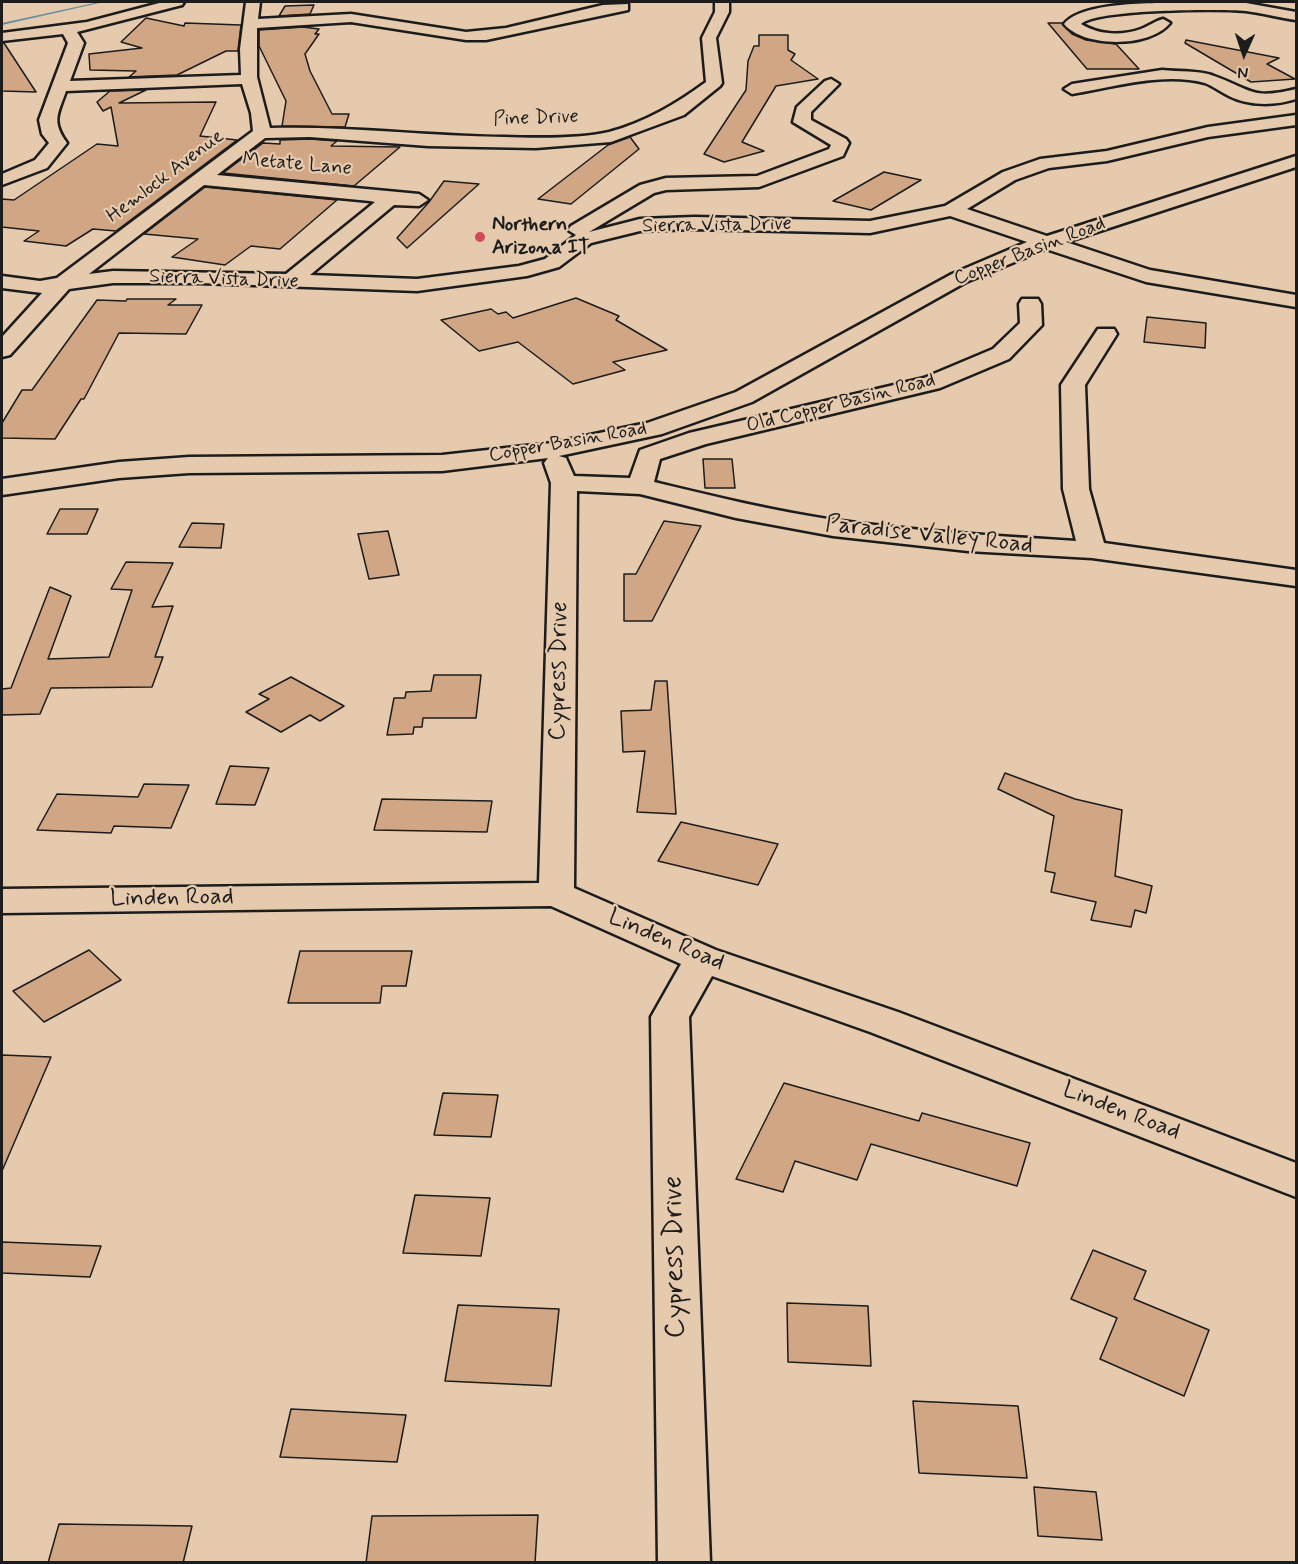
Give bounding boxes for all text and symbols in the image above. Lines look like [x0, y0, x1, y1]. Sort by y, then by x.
north arrow [1214, 24, 1274, 84]
text: N [1237, 62, 1249, 83]
street label: Pine Drive [493, 106, 579, 132]
street label: Hemlock Avenue [103, 125, 229, 229]
street label: Metate Lane [241, 148, 353, 182]
street label: Copper Basin Road [951, 212, 1109, 292]
street label: Sierra Vista Drive [642, 213, 792, 239]
place label: Northern Arizona IT [492, 214, 590, 261]
marker: Northern Arizona IT [473, 230, 487, 244]
street label: Sierra Vista Drive [149, 265, 299, 295]
street label: Old Copper Basin Road [744, 369, 938, 439]
street label: Copper Basin Road [487, 417, 649, 469]
street label: Paradise Valley Road [824, 511, 1034, 561]
street label: Cypress Drive [544, 601, 576, 741]
street label: Linden Road [110, 884, 234, 914]
street label: Linden Road [603, 904, 729, 978]
street label: Linden Road [1058, 1076, 1184, 1148]
street label: Cypress Drive [658, 1175, 694, 1339]

